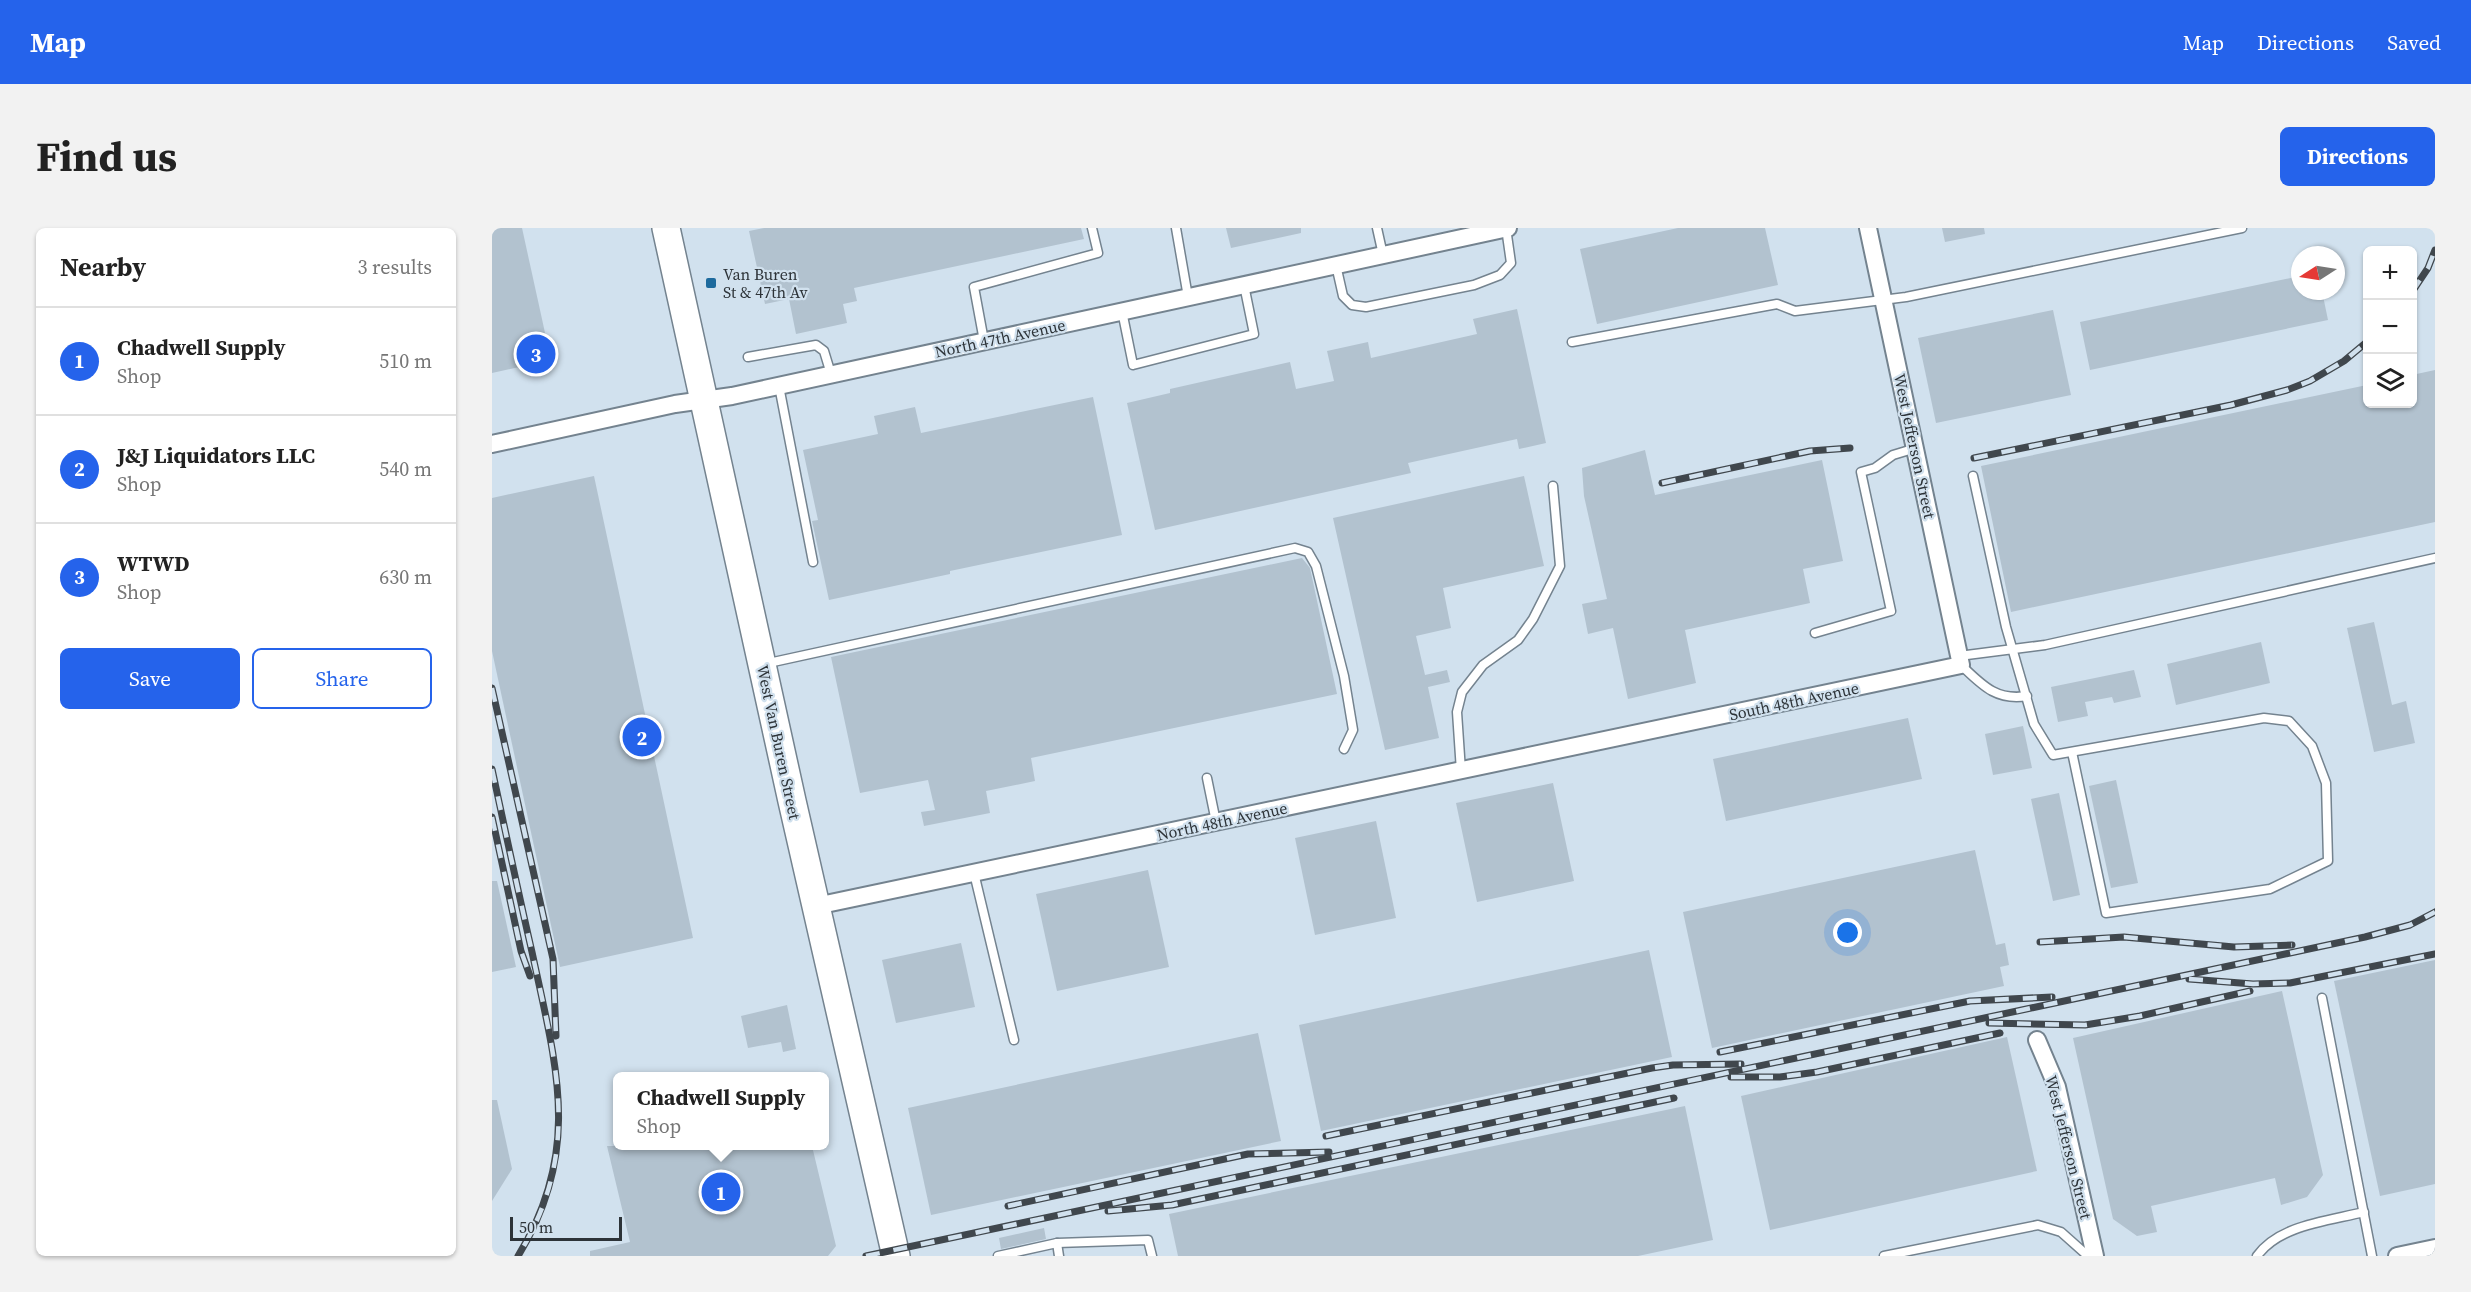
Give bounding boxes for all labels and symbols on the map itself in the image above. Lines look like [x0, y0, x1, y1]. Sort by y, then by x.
north arrow [2291, 246, 2345, 300]
place label: Van Buren St & 47th Av [723, 263, 808, 303]
marker: Van Buren St & 47th Av [704, 276, 718, 290]
street label: North 47th Avenue [933, 313, 1067, 363]
pin: 3 [516, 332, 555, 376]
street label: West Jefferson Street [1889, 372, 1941, 521]
street label: West Van Buren Street [752, 663, 806, 822]
street label: South 48th Avenue [1727, 677, 1861, 725]
pin: 2 [622, 714, 662, 760]
street label: North 48th Avenue [1155, 796, 1289, 846]
your location [1833, 918, 1862, 947]
street label: West Jefferson Street [2040, 1073, 2098, 1222]
pin: 1 [702, 1170, 740, 1214]
scale bar [510, 1214, 622, 1242]

